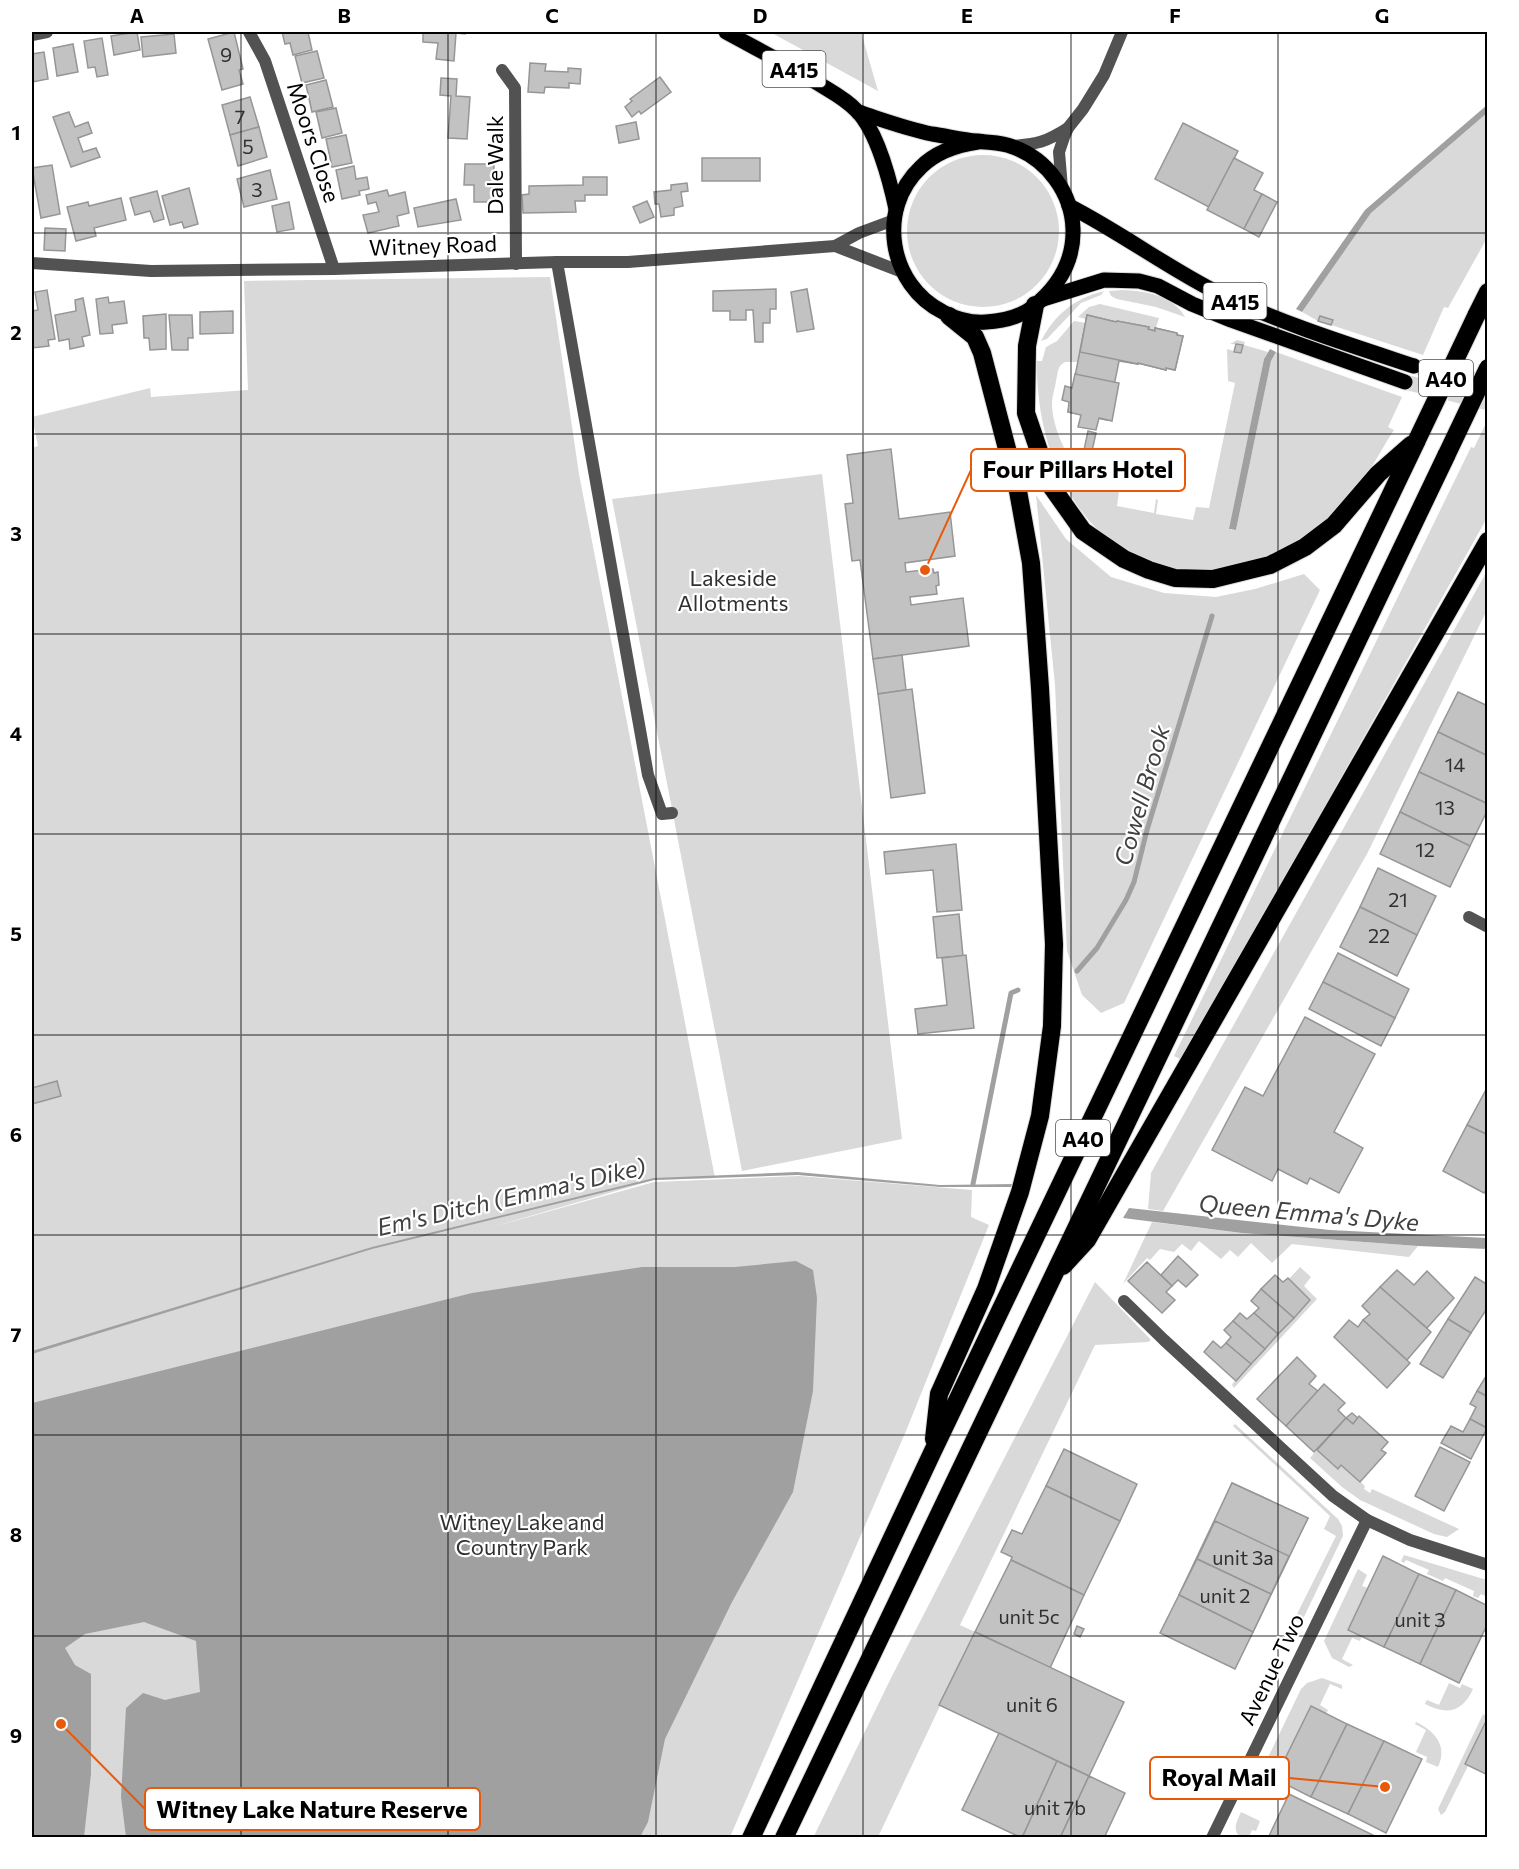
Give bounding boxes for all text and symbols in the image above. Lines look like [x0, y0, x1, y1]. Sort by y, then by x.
text: A [130, 3, 144, 27]
text: B [337, 3, 351, 27]
text: C [545, 3, 559, 27]
text: D [753, 3, 767, 27]
text: E [961, 3, 973, 27]
text: F [1169, 3, 1181, 27]
text: G [1375, 3, 1389, 27]
house number: 9 [220, 42, 232, 66]
road number: A415 [762, 51, 826, 87]
street label: Moors Close [282, 78, 346, 206]
house number: 7 [235, 104, 245, 128]
street label: Dale Walk [481, 115, 508, 215]
text: 1 [11, 120, 21, 144]
house number: 5 [242, 134, 254, 158]
house number: 3 [251, 177, 263, 201]
street label: Witney Road [369, 229, 497, 261]
road number: A415 [1204, 283, 1266, 319]
text: 2 [10, 320, 22, 344]
road number: A40 [1419, 360, 1473, 396]
callout: Four Pillars Hotel [971, 449, 1185, 491]
text: Four Pillars Hotel [983, 454, 1173, 483]
text: 3 [10, 521, 22, 545]
park label: Lakeside Allotments [678, 564, 788, 616]
water label: Cowell Brook [1107, 720, 1175, 869]
text: 4 [10, 721, 22, 745]
house number: 14 [1445, 752, 1465, 776]
house number: 13 [1435, 795, 1455, 819]
house number: 12 [1415, 837, 1435, 861]
house number: 21 [1388, 887, 1408, 911]
text: 5 [10, 921, 22, 945]
house number: 22 [1368, 923, 1390, 947]
road number: A40 [1056, 1120, 1110, 1156]
text: 6 [10, 1122, 22, 1146]
water label: Em's Ditch (Emma's Dike) [374, 1151, 648, 1241]
water label: Queen Emma's Dyke [1198, 1188, 1421, 1236]
text: 7 [11, 1322, 22, 1346]
park label: Witney Lake and Country Park [440, 1508, 604, 1560]
text: 8 [10, 1522, 22, 1546]
house number: unit 3a [1212, 1545, 1274, 1569]
house number: unit 2 [1200, 1583, 1250, 1607]
house number: unit 5c [998, 1604, 1060, 1628]
house number: unit 3 [1394, 1607, 1446, 1631]
street label: Avenue Two [1232, 1609, 1310, 1729]
house number: unit 6 [1006, 1692, 1058, 1716]
text: 9 [10, 1723, 22, 1747]
callout: Royal Mail [1150, 1757, 1289, 1799]
text: Royal Mail [1161, 1762, 1277, 1791]
callout: Witney Lake Nature Reserve [145, 1788, 480, 1830]
text: Witney Lake Nature Reserve [156, 1794, 468, 1823]
house number: unit 7b [1024, 1795, 1086, 1819]

